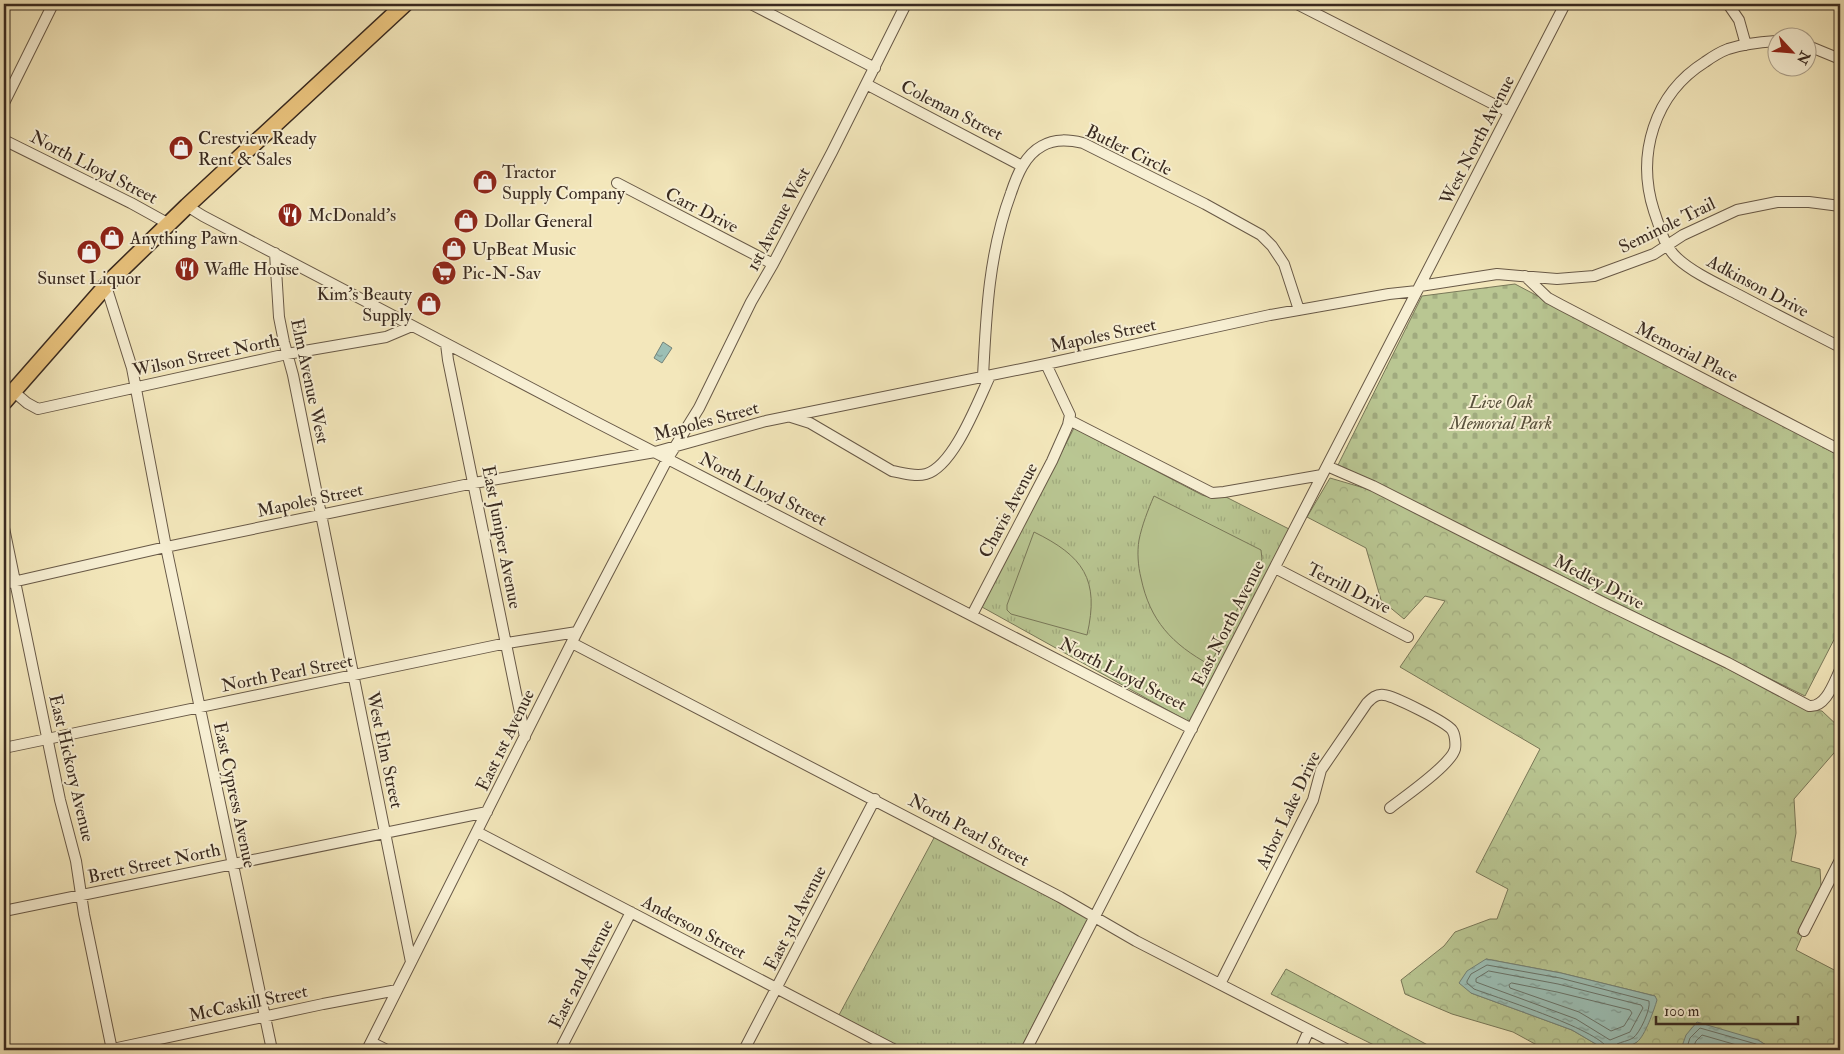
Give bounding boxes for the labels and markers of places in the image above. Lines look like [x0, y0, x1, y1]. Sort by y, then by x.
place label: Crestview Ready Rent & Sales [198, 127, 318, 171]
shop icon: Crestview Ready Rent & Sales [168, 135, 194, 161]
place label: Tractor Supply Company [502, 161, 626, 205]
shop icon: Tractor Supply Company [472, 169, 498, 195]
restaurant icon: McDonald's [277, 202, 303, 228]
place label: McDonald's [308, 204, 396, 227]
shop icon: Dollar General [453, 208, 479, 234]
place label: Dollar General [484, 210, 593, 233]
shop icon: Anything Pawn [99, 225, 125, 251]
place label: Anything Pawn [129, 227, 238, 250]
shop icon: UpBeat Music [441, 236, 467, 262]
place label: UpBeat Music [472, 238, 576, 261]
shop icon: Sunset Liquor [76, 239, 102, 265]
restaurant icon: Waffle House [174, 256, 200, 282]
place label: Waffle House [203, 258, 300, 281]
supermarket icon: Pic-N-Sav [431, 260, 457, 286]
place label: Pic-N-Sav [462, 262, 541, 285]
place label: Sunset Liquor [37, 267, 141, 290]
place label: Kim's Beauty Supply [317, 283, 413, 327]
shop icon: Kim's Beauty Supply [416, 291, 442, 317]

